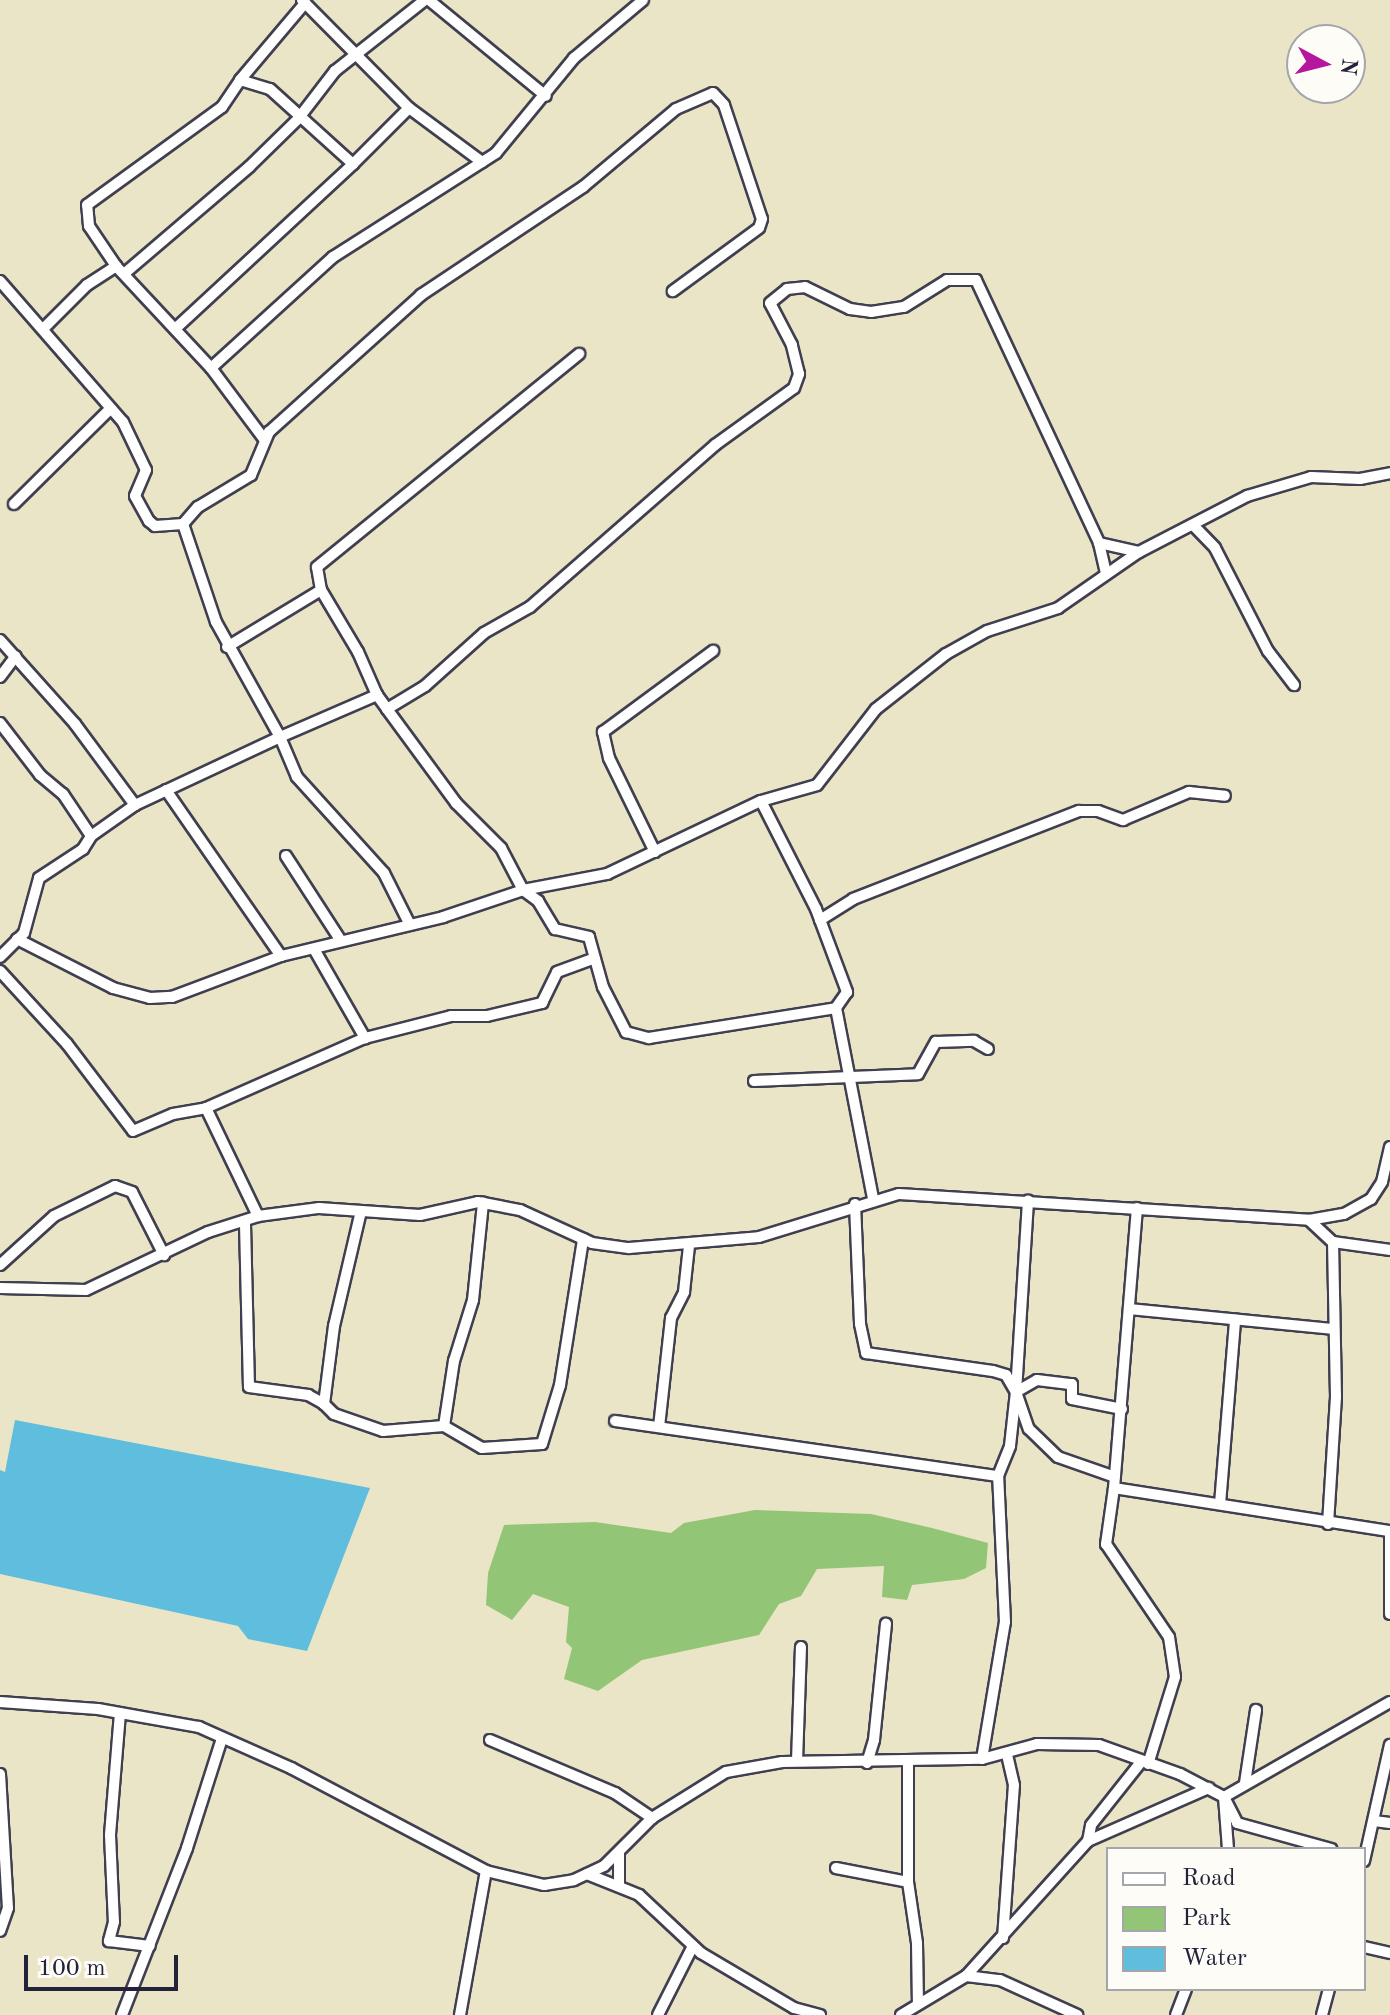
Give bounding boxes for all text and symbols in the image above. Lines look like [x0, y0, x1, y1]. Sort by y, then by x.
north arrow [1286, 24, 1366, 104]
text: N [1336, 57, 1360, 76]
legend [1106, 1847, 1366, 1991]
text: Road [1182, 1867, 1235, 1891]
text: Park [1182, 1907, 1231, 1931]
scale bar [28, 1939, 182, 1989]
text: Water [1182, 1947, 1247, 1971]
text: 100 m [38, 1957, 106, 1981]

